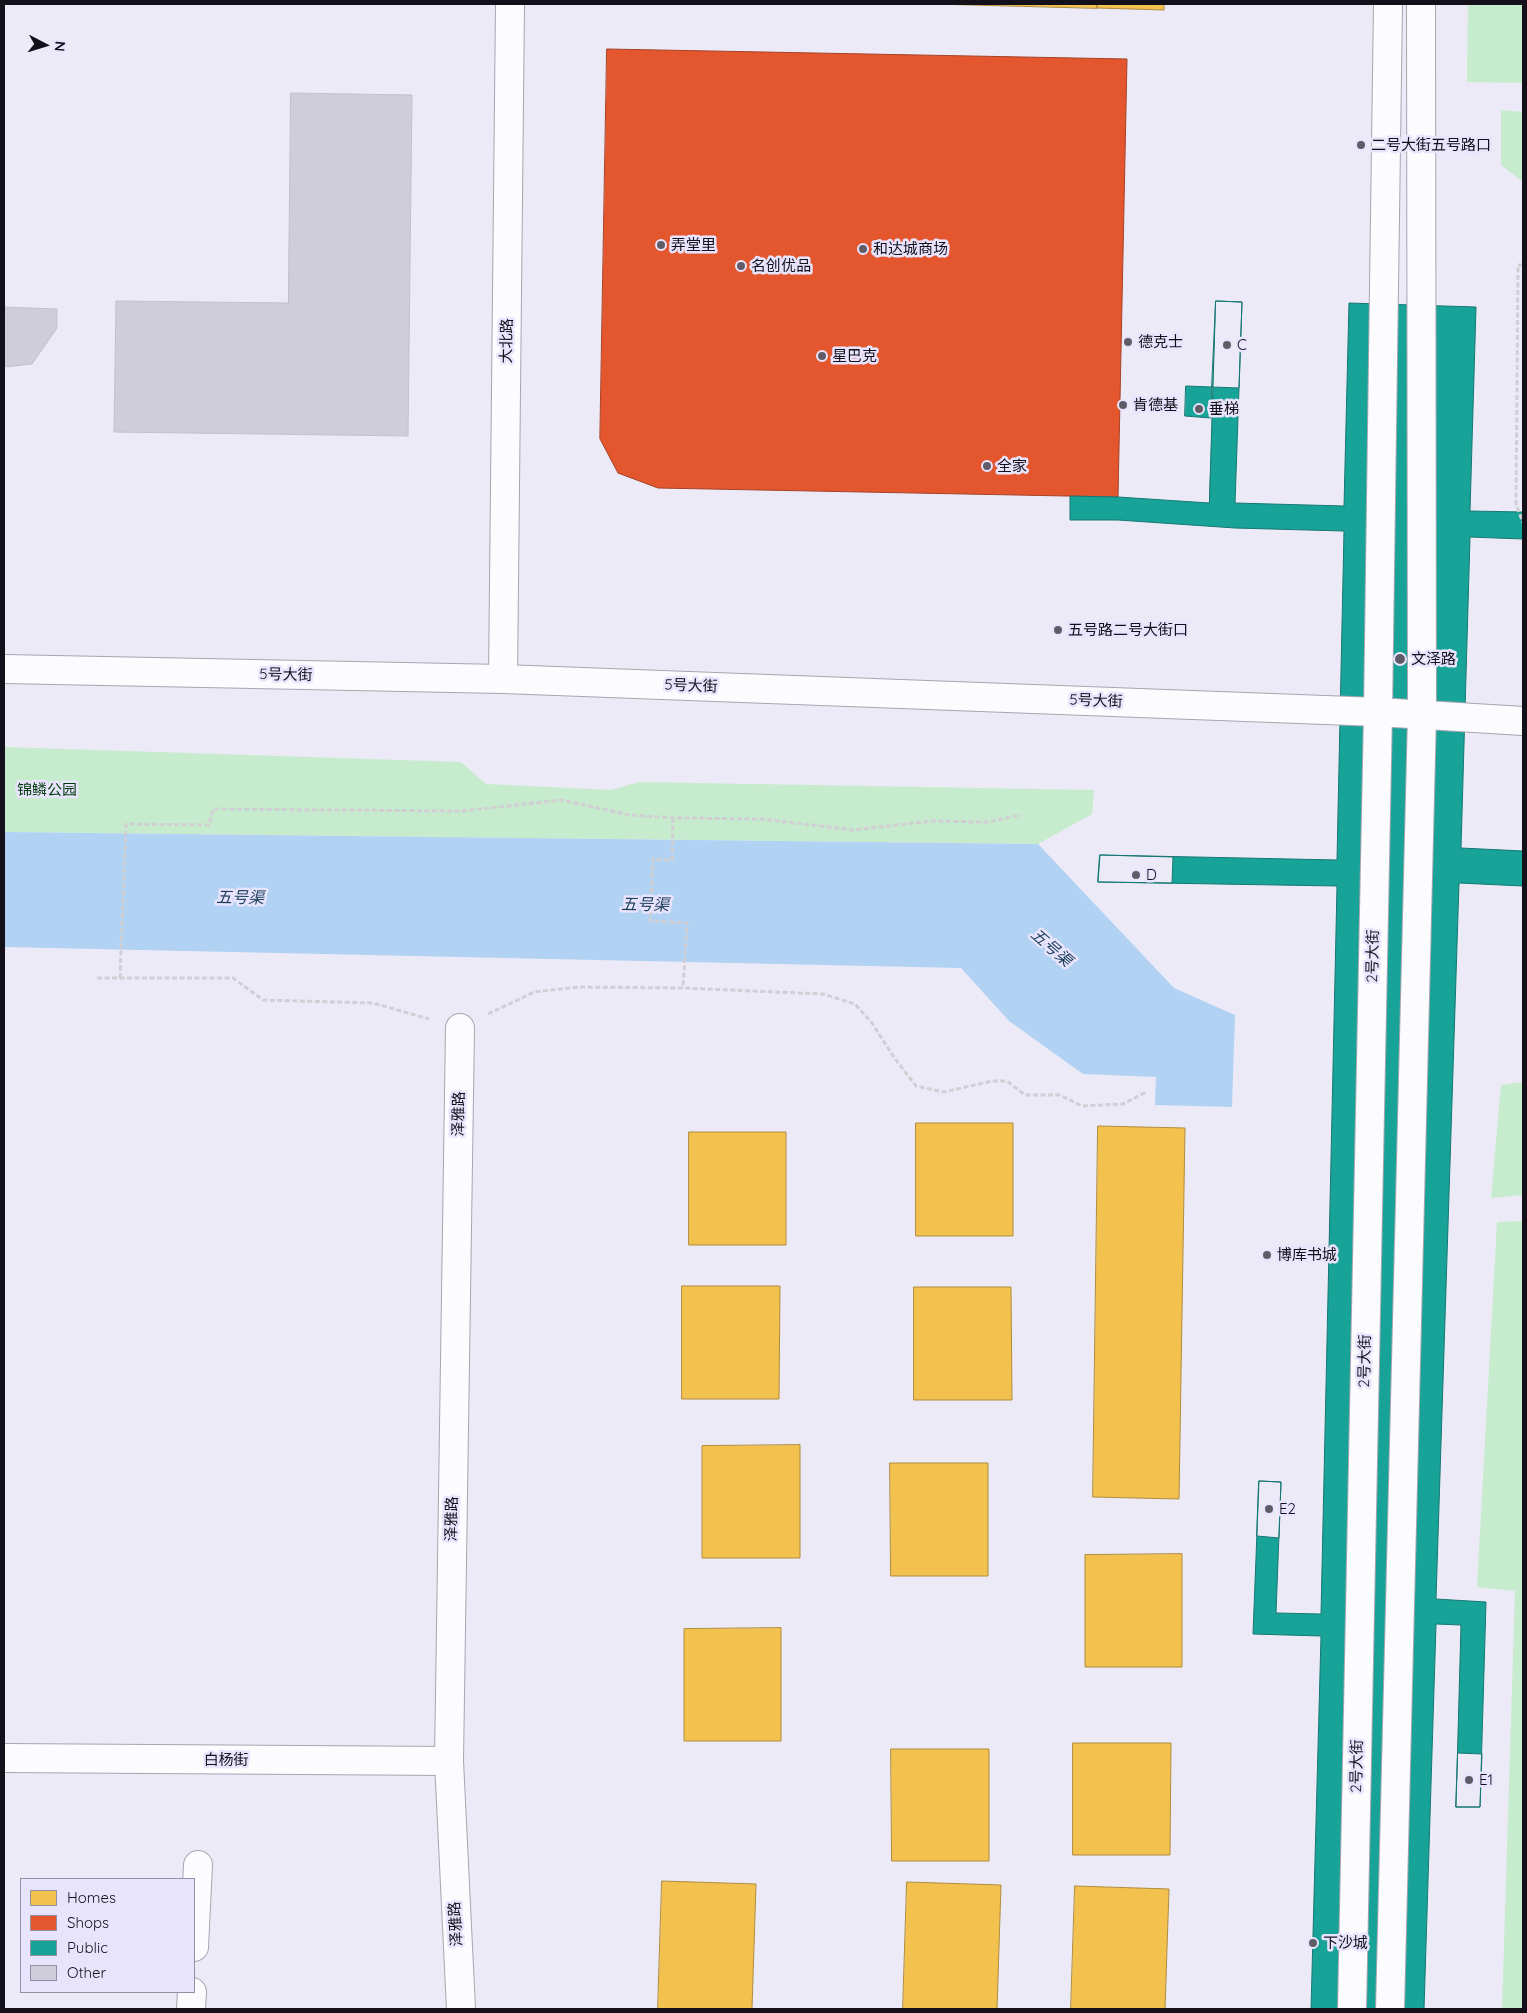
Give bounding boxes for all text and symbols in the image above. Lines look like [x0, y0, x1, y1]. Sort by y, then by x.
north arrow [20, 20, 70, 70]
text: N [51, 40, 69, 52]
place label: 二号大街五号路口 [1371, 136, 1491, 154]
marker: 二号大街五号路口 [1355, 139, 1367, 151]
place label: 弄堂里 [671, 236, 716, 254]
marker: 弄堂里 [655, 239, 667, 251]
place label: 和达城商场 [873, 240, 948, 258]
marker: 和达城商场 [857, 243, 869, 255]
place label: 名创优品 [751, 257, 811, 275]
marker: 名创优品 [735, 260, 747, 272]
street label: 大北路 [498, 318, 516, 364]
place label: 德克士 [1138, 333, 1183, 351]
marker: 德克士 [1122, 336, 1134, 348]
place label: C [1237, 336, 1247, 354]
marker: C [1221, 339, 1233, 351]
place label: 星巴克 [832, 347, 877, 365]
marker: 星巴克 [816, 350, 828, 362]
place label: 肯德基 [1133, 396, 1178, 414]
marker: 肯德基 [1117, 399, 1129, 411]
place label: 垂梯 [1209, 400, 1239, 418]
marker: 垂梯 [1193, 403, 1205, 415]
place label: 全家 [997, 457, 1027, 475]
marker: 全家 [981, 460, 993, 472]
place label: 五号路二号大街口 [1068, 621, 1188, 639]
marker: 五号路二号大街口 [1052, 624, 1064, 636]
place label: 文泽路 [1411, 650, 1456, 668]
marker: 文泽路 [1393, 652, 1407, 666]
street label: 5号大街 [259, 666, 313, 684]
street label: 5号大街 [664, 676, 718, 696]
street label: 5号大街 [1069, 691, 1123, 711]
park label: 锦鳞公园 [17, 781, 77, 799]
place label: D [1146, 866, 1157, 884]
marker: D [1130, 869, 1142, 881]
water label: 五号渠 [216, 888, 264, 908]
water label: 五号渠 [621, 895, 669, 915]
water label: 五号渠 [1027, 925, 1075, 971]
street label: 2号大街 [1364, 929, 1382, 983]
street label: 泽雅路 [450, 1091, 468, 1137]
place label: 博库书城 [1277, 1246, 1337, 1264]
marker: 博库书城 [1261, 1249, 1273, 1261]
street label: 2号大街 [1356, 1334, 1374, 1388]
street label: 泽雅路 [443, 1496, 461, 1542]
place label: E2 [1279, 1500, 1296, 1518]
marker: E2 [1263, 1503, 1275, 1515]
street label: 2号大街 [1348, 1739, 1366, 1793]
street label: 白杨街 [204, 1751, 248, 1769]
place label: E1 [1479, 1771, 1493, 1789]
marker: E1 [1463, 1774, 1475, 1786]
legend [20, 1878, 195, 1993]
text: Homes [67, 1888, 116, 1907]
street label: 泽雅路 [446, 1901, 466, 1947]
text: Shops [67, 1913, 109, 1932]
place label: 下沙城 [1323, 1934, 1368, 1952]
marker: 下沙城 [1307, 1937, 1319, 1949]
text: Public [67, 1938, 108, 1957]
text: Other [67, 1963, 106, 1982]

